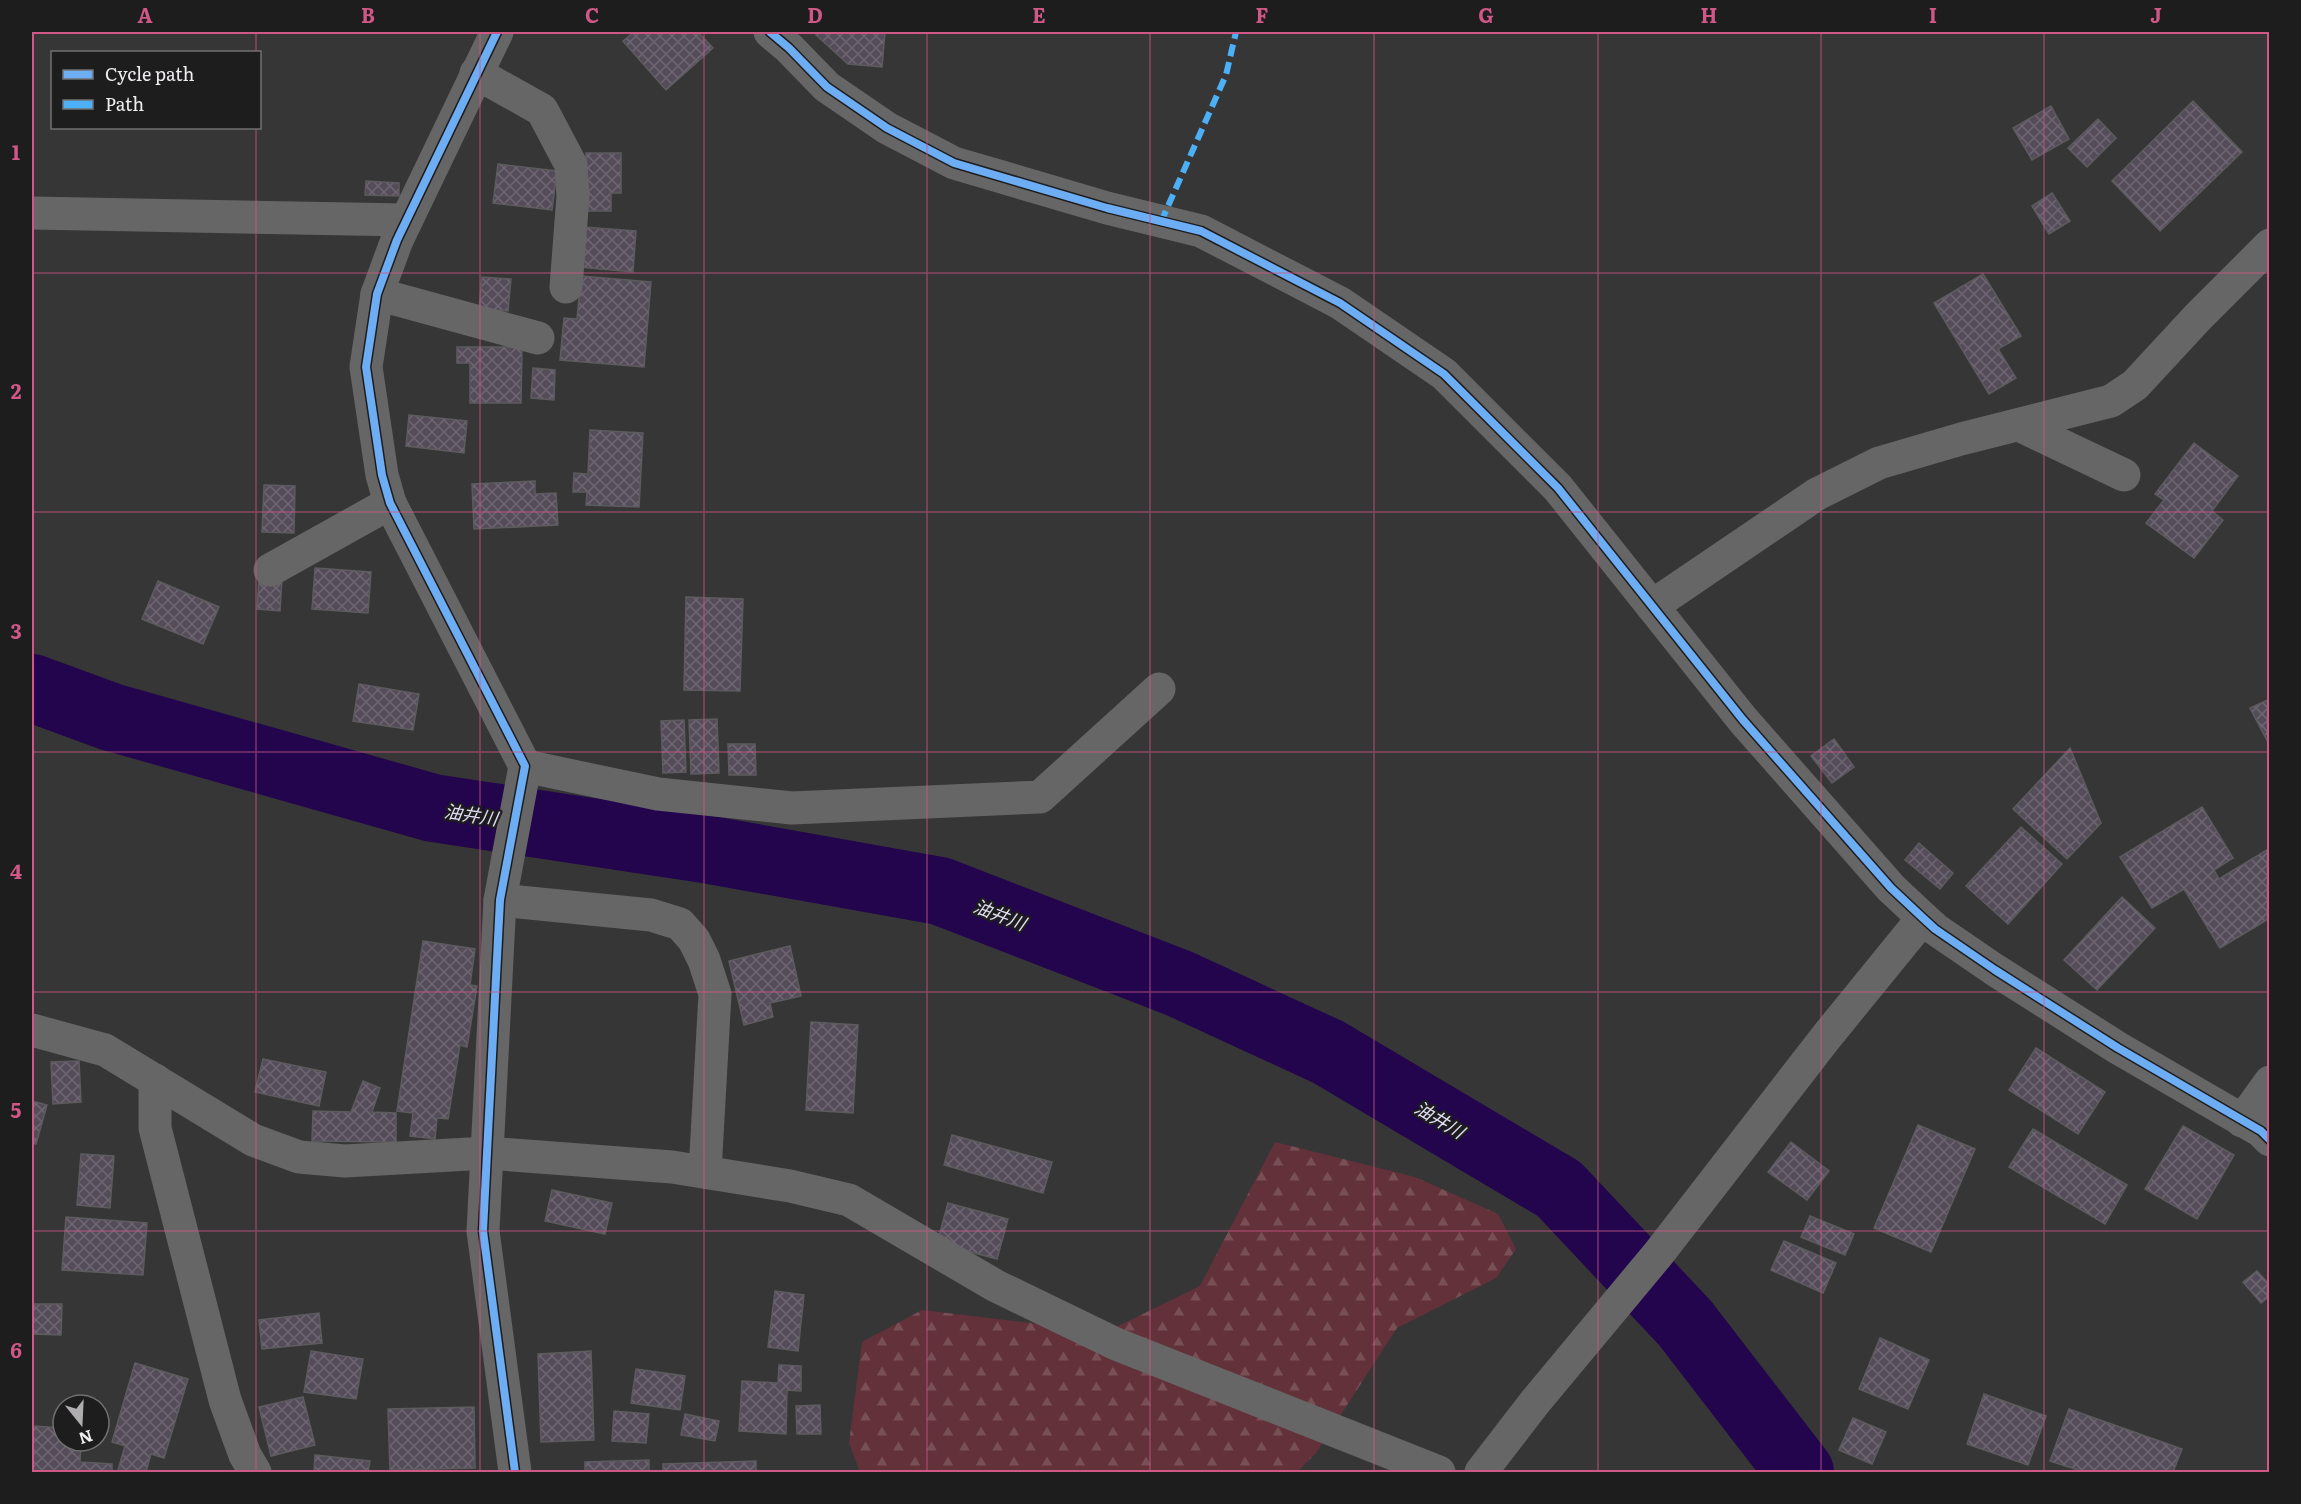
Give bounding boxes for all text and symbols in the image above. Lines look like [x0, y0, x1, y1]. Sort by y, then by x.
text: A [137, 0, 153, 29]
text: B [361, 0, 375, 29]
text: C [585, 0, 599, 29]
text: D [807, 0, 823, 29]
text: E [1032, 0, 1046, 29]
text: F [1256, 0, 1269, 29]
text: G [1478, 0, 1494, 29]
text: H [1701, 0, 1717, 29]
text: I [1929, 0, 1937, 29]
text: J [2150, 0, 2162, 29]
legend [51, 51, 261, 129]
text: Cycle path [105, 60, 194, 87]
text: Path [105, 90, 144, 117]
text: 1 [12, 136, 20, 166]
text: 2 [11, 375, 22, 405]
text: 3 [10, 615, 22, 645]
water label: 油井川 [442, 796, 502, 832]
text: 4 [10, 855, 22, 885]
water label: 油井川 [970, 892, 1032, 937]
text: 5 [11, 1094, 22, 1124]
water label: 油井川 [1410, 1094, 1472, 1146]
text: 6 [10, 1334, 22, 1364]
north arrow [51, 1393, 111, 1453]
text: N [76, 1425, 96, 1452]

